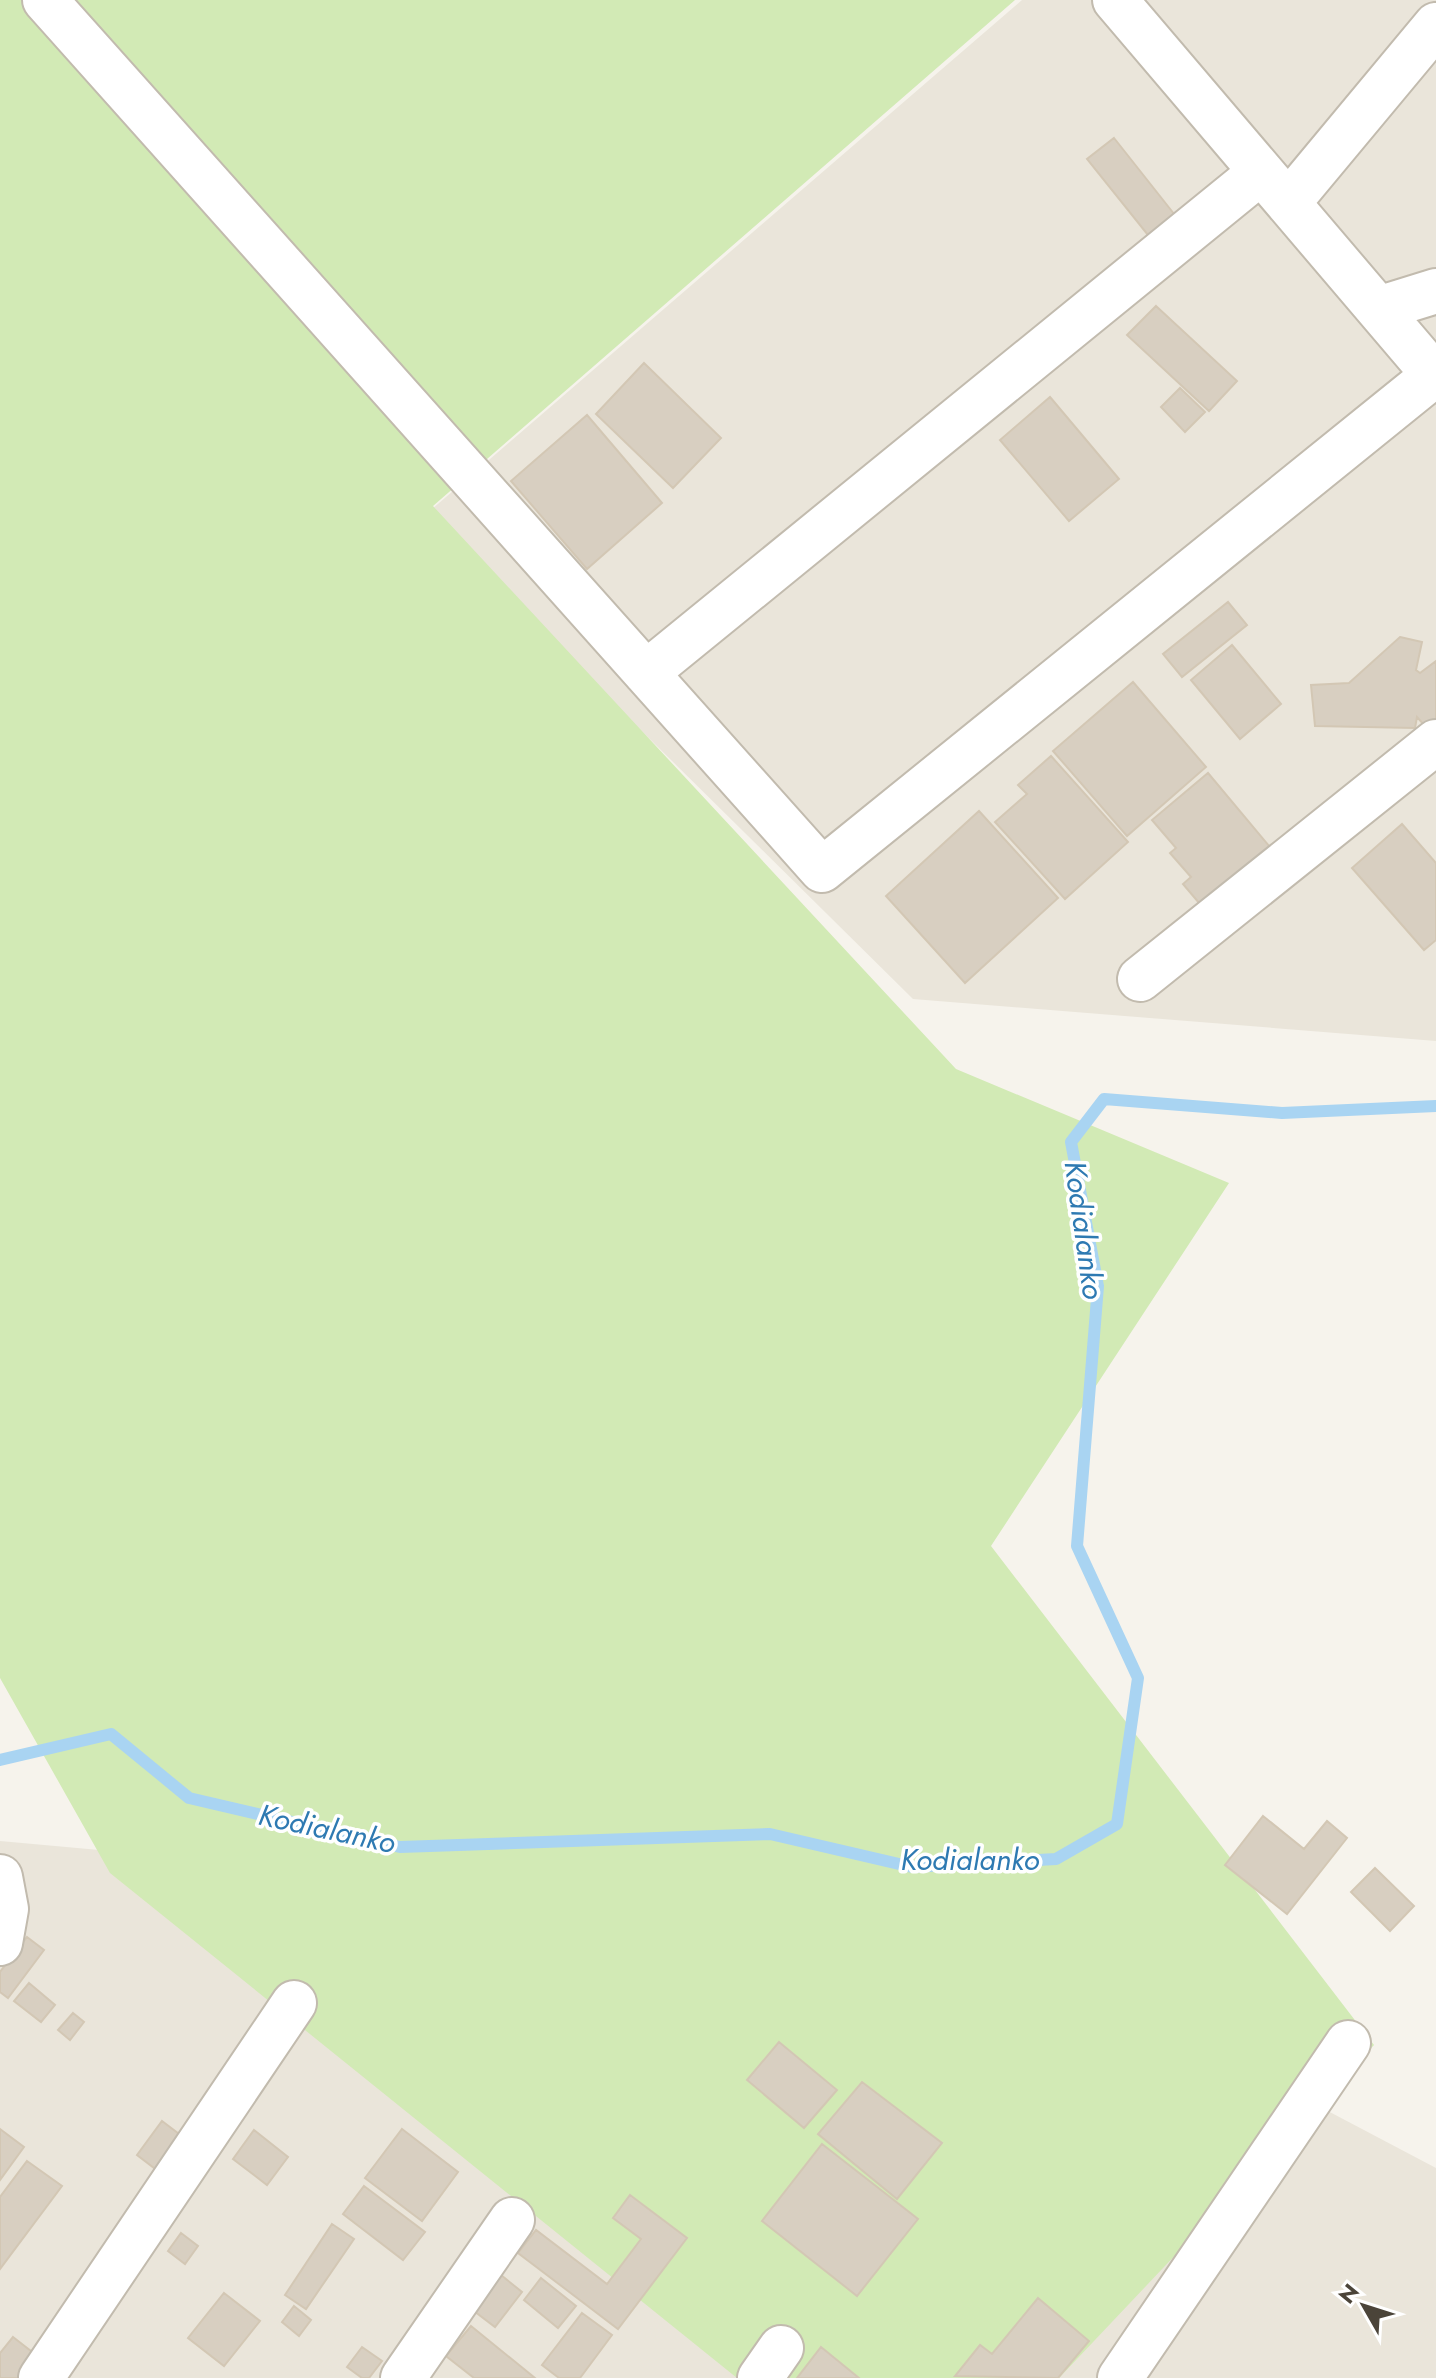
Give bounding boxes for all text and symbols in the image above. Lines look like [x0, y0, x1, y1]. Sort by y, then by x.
water label: Kodialanko [1054, 1158, 1115, 1302]
water label: Kodialanko [255, 1793, 400, 1864]
water label: Kodialanko [901, 1838, 1040, 1881]
north arrow [1324, 2266, 1404, 2346]
text: N [1331, 2277, 1366, 2310]

